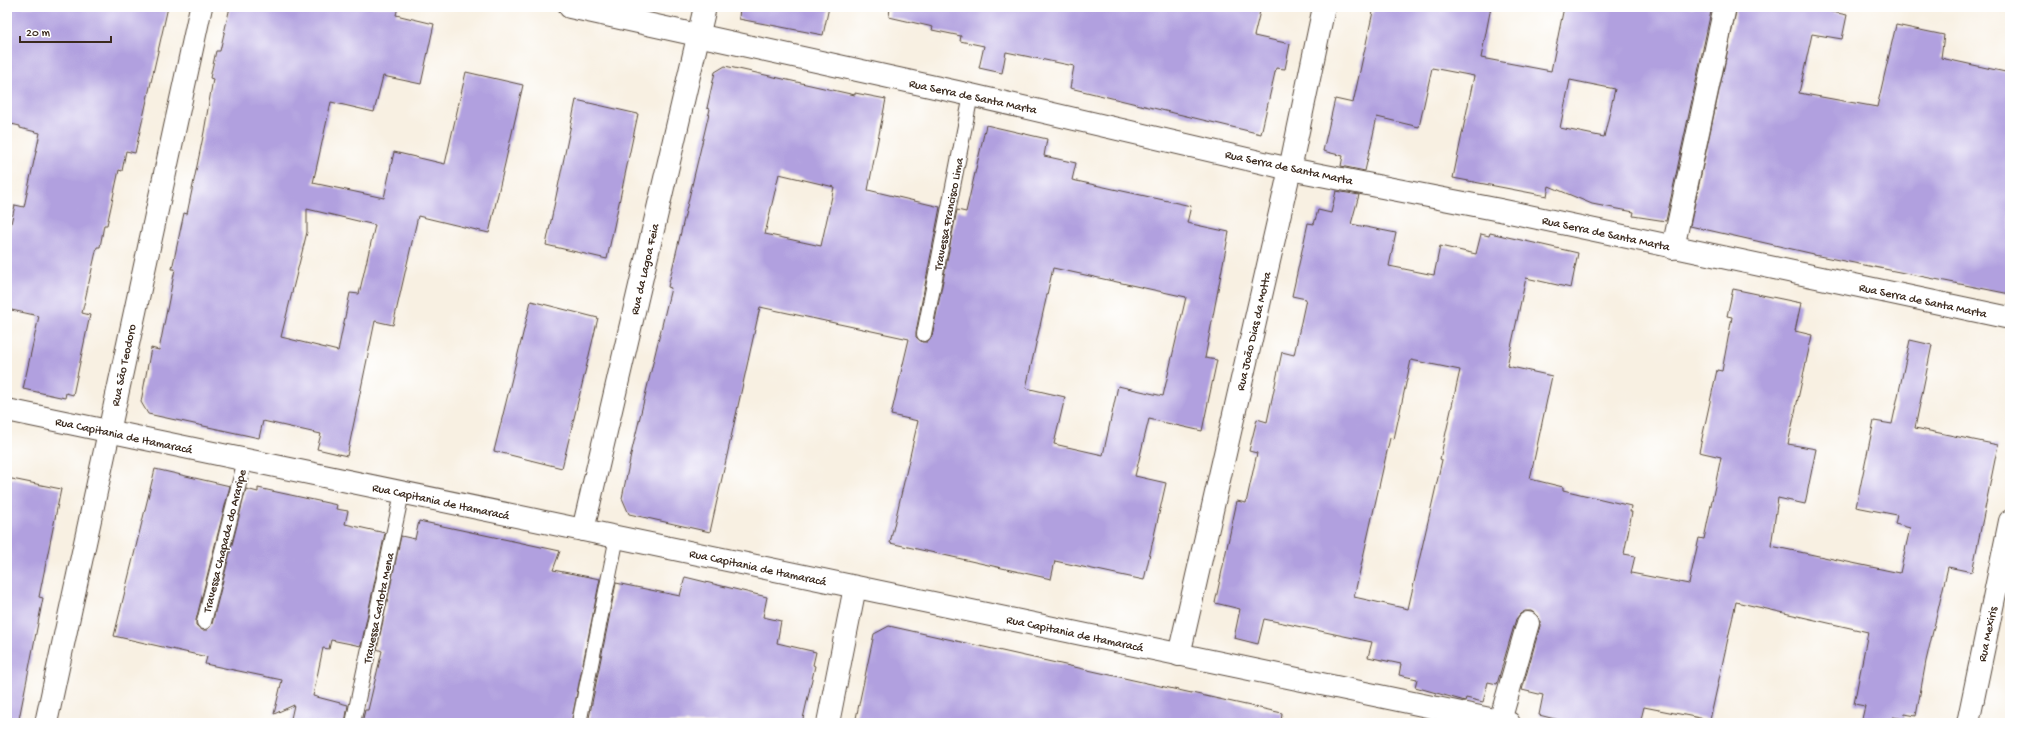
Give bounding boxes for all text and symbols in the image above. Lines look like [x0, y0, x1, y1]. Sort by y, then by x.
scale bar [20, 18, 111, 44]
text: 20 m [26, 27, 51, 41]
street label: Rua Serra de Santa Marta [907, 78, 1038, 118]
street label: Rua Serra de Santa Marta [1223, 149, 1354, 189]
street label: Travessa Francisco Lima [932, 157, 968, 273]
street label: Rua Serra de Santa Marta [1540, 215, 1671, 255]
street label: Rua da Lagoa Feia [629, 222, 663, 316]
street label: Rua João Dias da Motta [1234, 270, 1276, 392]
street label: Rua Serra de Santa Marta [1857, 282, 1988, 322]
street label: Rua São Teodoro [109, 323, 140, 408]
street label: Rua Capitania de Itamaracá [54, 416, 194, 458]
street label: Travessa Chapada do Araripe [201, 468, 251, 616]
street label: Rua Capitania de Itamaracá [371, 482, 511, 524]
street label: Rua Capitania de Itamaracá [688, 548, 828, 590]
street label: Travessa Carlota Mena [361, 551, 399, 666]
street label: Rua Mexiris [1976, 605, 2002, 663]
street label: Rua Capitania de Itamaracá [1005, 614, 1145, 656]

